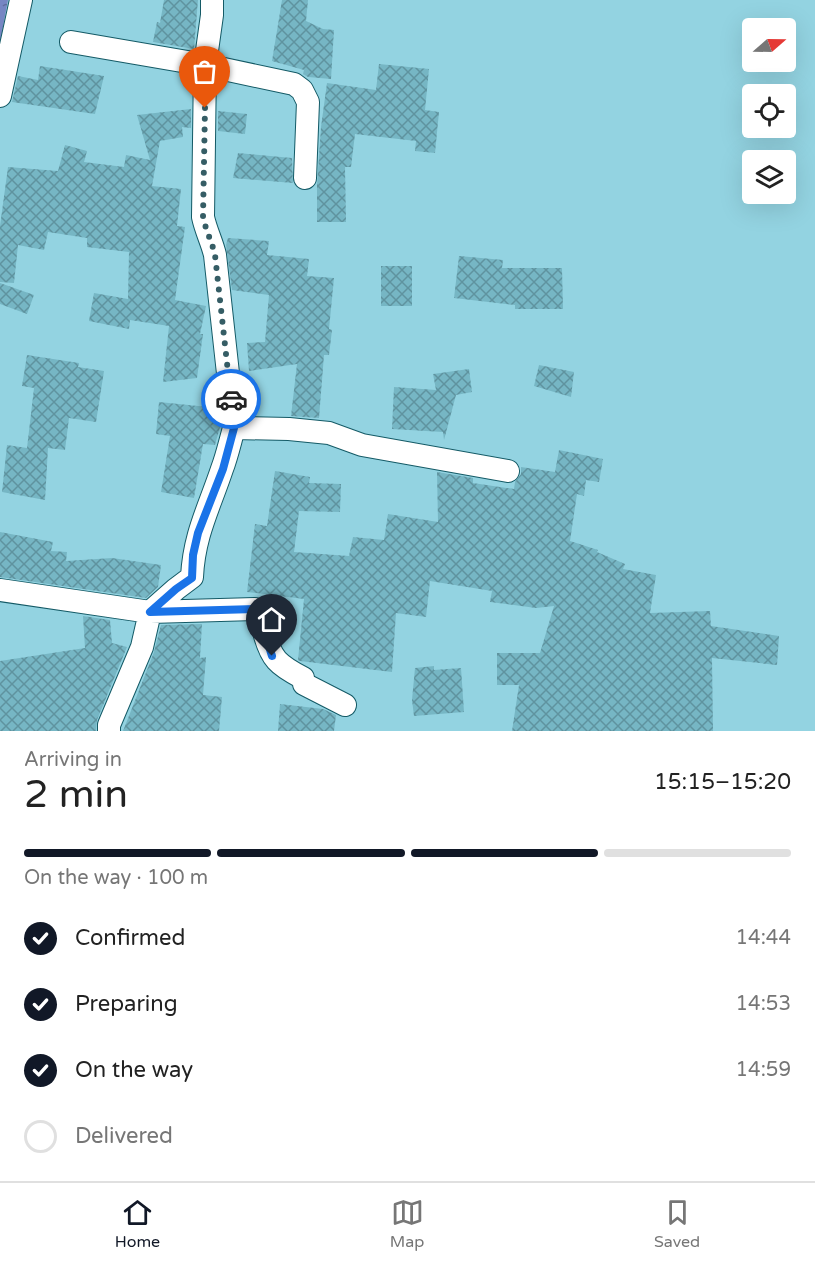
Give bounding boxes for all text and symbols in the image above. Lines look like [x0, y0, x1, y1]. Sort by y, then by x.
north arrow [742, 18, 796, 72]
map controls [742, 18, 796, 204]
pin [179, 46, 230, 108]
icon: bag [188, 55, 221, 88]
button: locate [742, 84, 796, 138]
button: layers [742, 150, 796, 204]
courier [201, 369, 261, 429]
icon: car [215, 383, 248, 416]
pin [246, 594, 297, 656]
icon: home [255, 603, 288, 636]
text: Arriving in [24, 748, 122, 772]
text: 15:15–15:20 [654, 769, 791, 795]
text: 2 min [24, 771, 128, 818]
text: On the way · 100 m [24, 866, 208, 890]
icon: check [24, 922, 57, 955]
text: Confirmed [75, 925, 185, 951]
text: 14:44 [736, 926, 791, 950]
icon: check [24, 988, 57, 1021]
text: Preparing [75, 991, 178, 1017]
text: 14:53 [736, 992, 791, 1016]
icon: check [24, 1054, 57, 1087]
text: On the way [75, 1057, 193, 1083]
text: 14:59 [736, 1058, 791, 1082]
text: Delivered [75, 1123, 173, 1149]
tab: Home [115, 1196, 160, 1252]
tab: Map [390, 1196, 424, 1252]
tab: Saved [654, 1196, 700, 1252]

